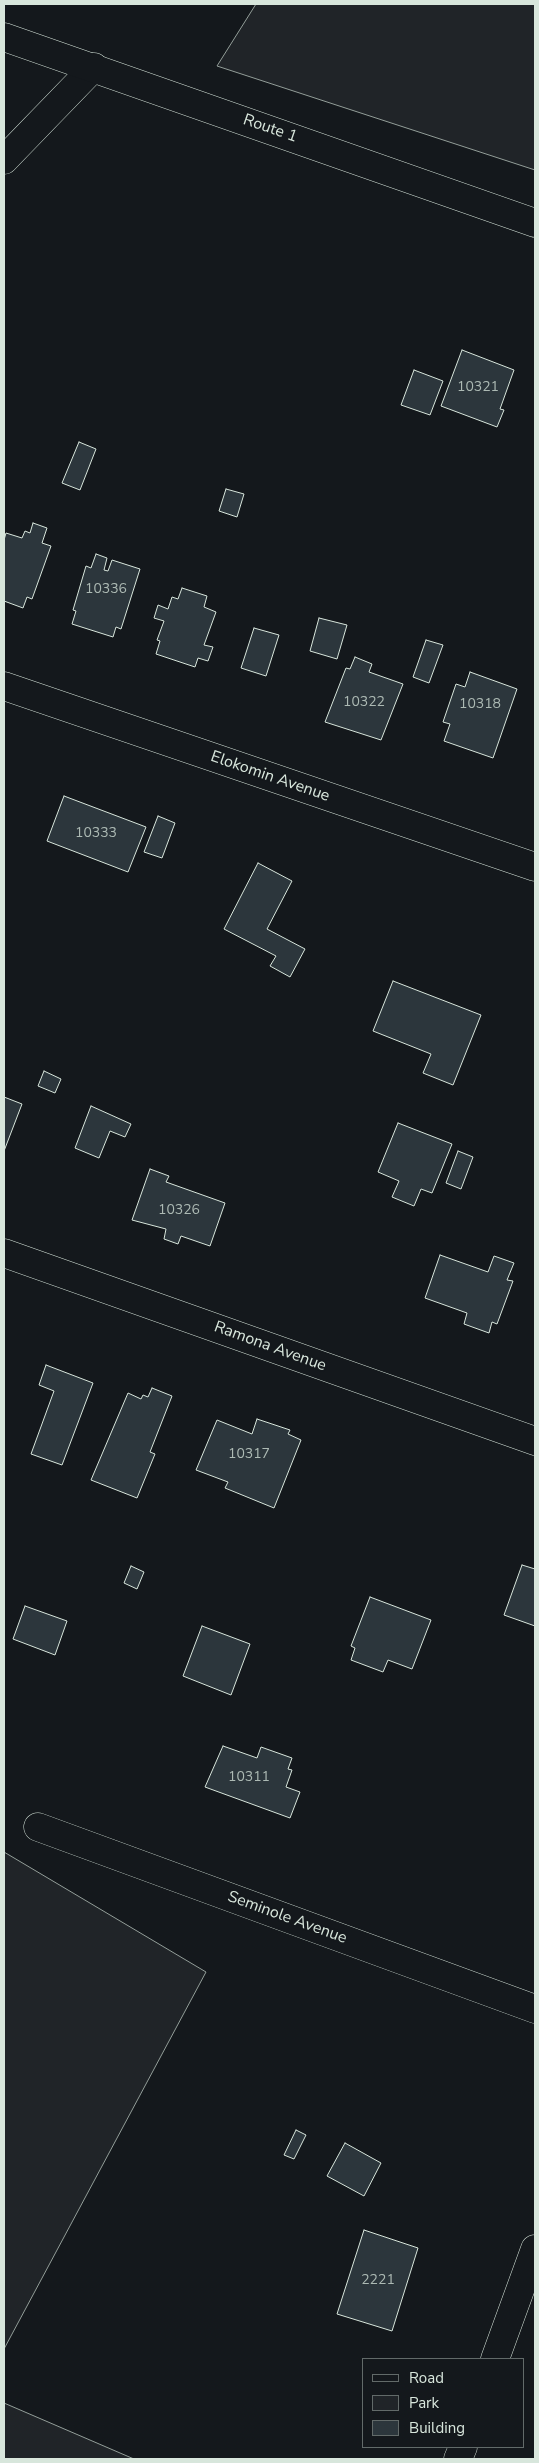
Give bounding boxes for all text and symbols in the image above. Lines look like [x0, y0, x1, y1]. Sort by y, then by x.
street label: Route 1 [240, 111, 300, 147]
house number: 10321 [457, 380, 499, 396]
house number: 10336 [85, 582, 127, 598]
house number: 10322 [343, 695, 385, 711]
house number: 10318 [459, 697, 501, 713]
street label: Elokomin Avenue [208, 748, 332, 806]
house number: 10333 [75, 826, 117, 842]
house number: 10326 [158, 1203, 200, 1219]
street label: Ramona Avenue [211, 1318, 329, 1376]
house number: 10317 [228, 1447, 270, 1463]
house number: 10311 [228, 1770, 270, 1786]
street label: Seminole Avenue [225, 1888, 349, 1948]
house number: 2221 [361, 2273, 395, 2289]
legend [362, 2358, 524, 2448]
text: Road [409, 2368, 444, 2388]
text: Park [409, 2393, 439, 2413]
text: Building [409, 2418, 465, 2438]

